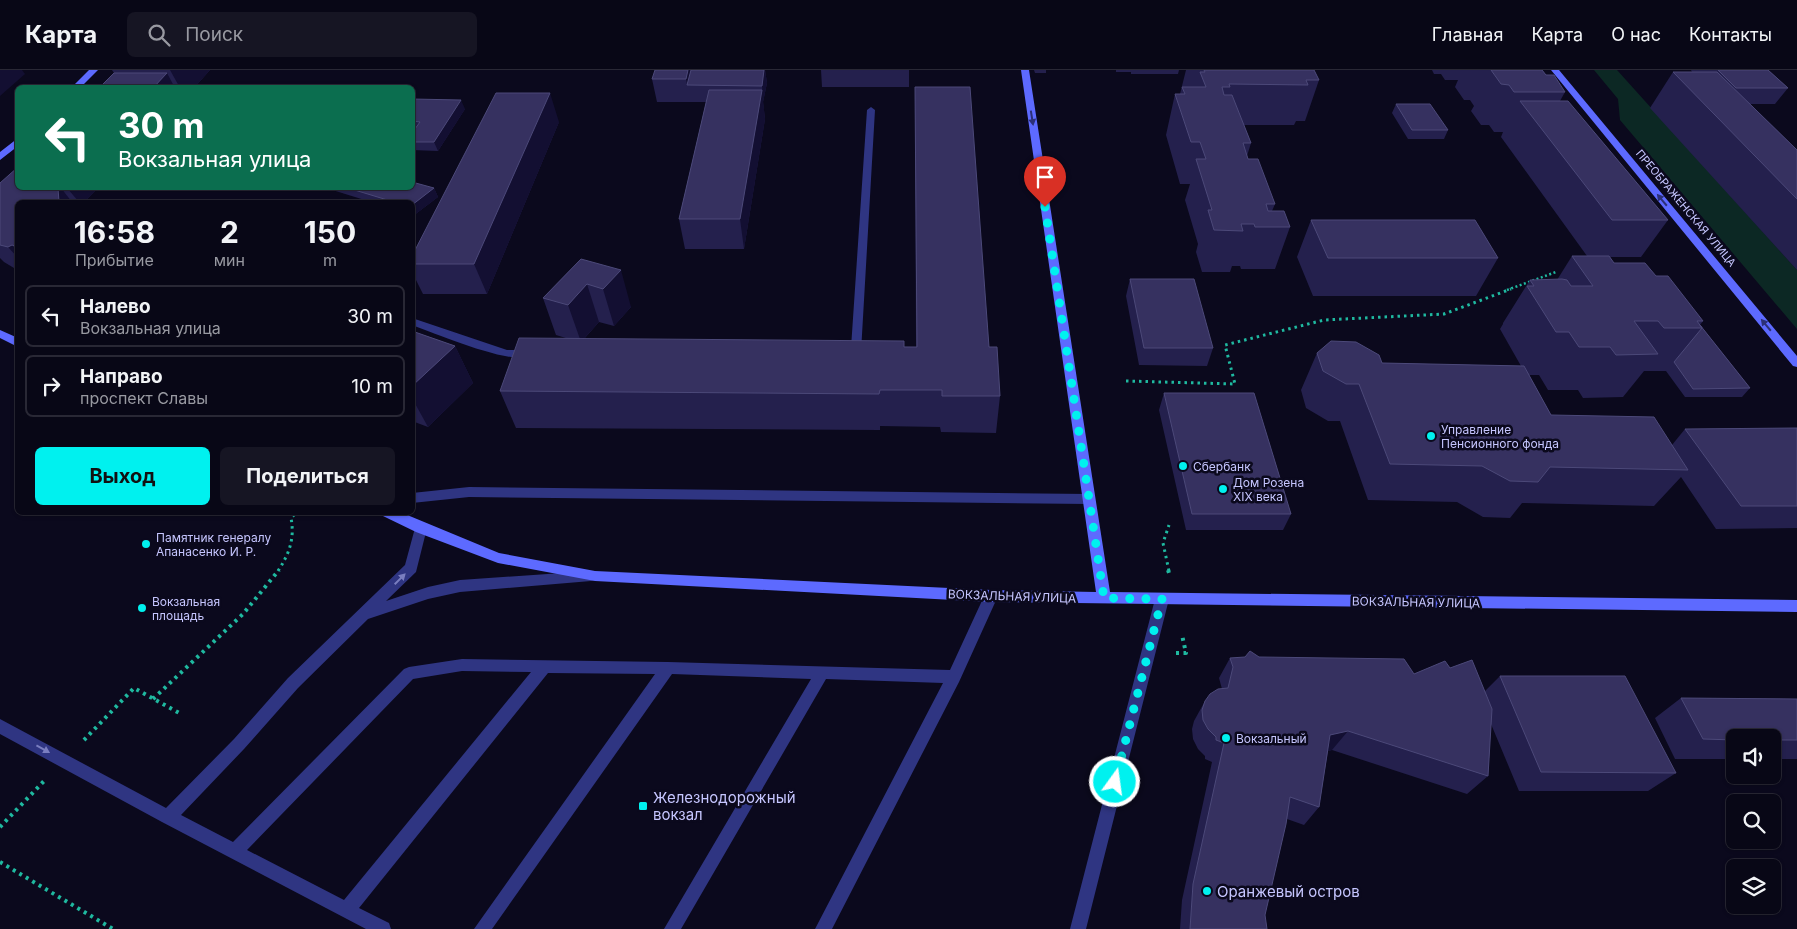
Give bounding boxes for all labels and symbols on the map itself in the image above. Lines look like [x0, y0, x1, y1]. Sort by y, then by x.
one-way arrow [1028, 111, 1036, 127]
street label: ПРЕОБРАЖЕНСКАЯ УЛИЦА [1633, 147, 1739, 270]
pin [1024, 156, 1066, 207]
one-way arrow [1657, 194, 1668, 207]
one-way arrow [1761, 319, 1772, 331]
place label: Управление Пенсионного фонда [1441, 422, 1559, 451]
marker: Управление Пенсионного фонда [1425, 430, 1437, 442]
place label: Сбербанк [1193, 459, 1251, 474]
marker: Сбербанк [1177, 460, 1189, 472]
place label: Дом Розена XIX века [1233, 475, 1304, 504]
marker: Дом Розена XIX века [1217, 483, 1229, 495]
place label: Памятник генералу Апанасенко И. Р. [156, 530, 271, 559]
marker: Памятник генералу Апанасенко И. Р. [140, 538, 152, 550]
one-way arrow [394, 573, 406, 585]
street label: ВОКЗАЛЬНАЯ УЛИЦА [948, 586, 1076, 606]
street label: ВОКЗАЛЬНАЯ УЛИЦА [1352, 593, 1480, 611]
place label: Вокзальная площадь [152, 594, 220, 623]
marker: Вокзальная площадь [136, 602, 148, 614]
place label: Вокзальный [1236, 731, 1307, 746]
marker: Вокзальный [1220, 732, 1232, 744]
one-way arrow [35, 745, 50, 753]
position arrow [1088, 755, 1140, 807]
place label: Железнодорожный вокзал [653, 788, 796, 824]
marker: Железнодорожный вокзал [637, 800, 649, 812]
place label: Оранжевый остров [1217, 882, 1360, 901]
marker: Оранжевый остров [1201, 885, 1213, 897]

